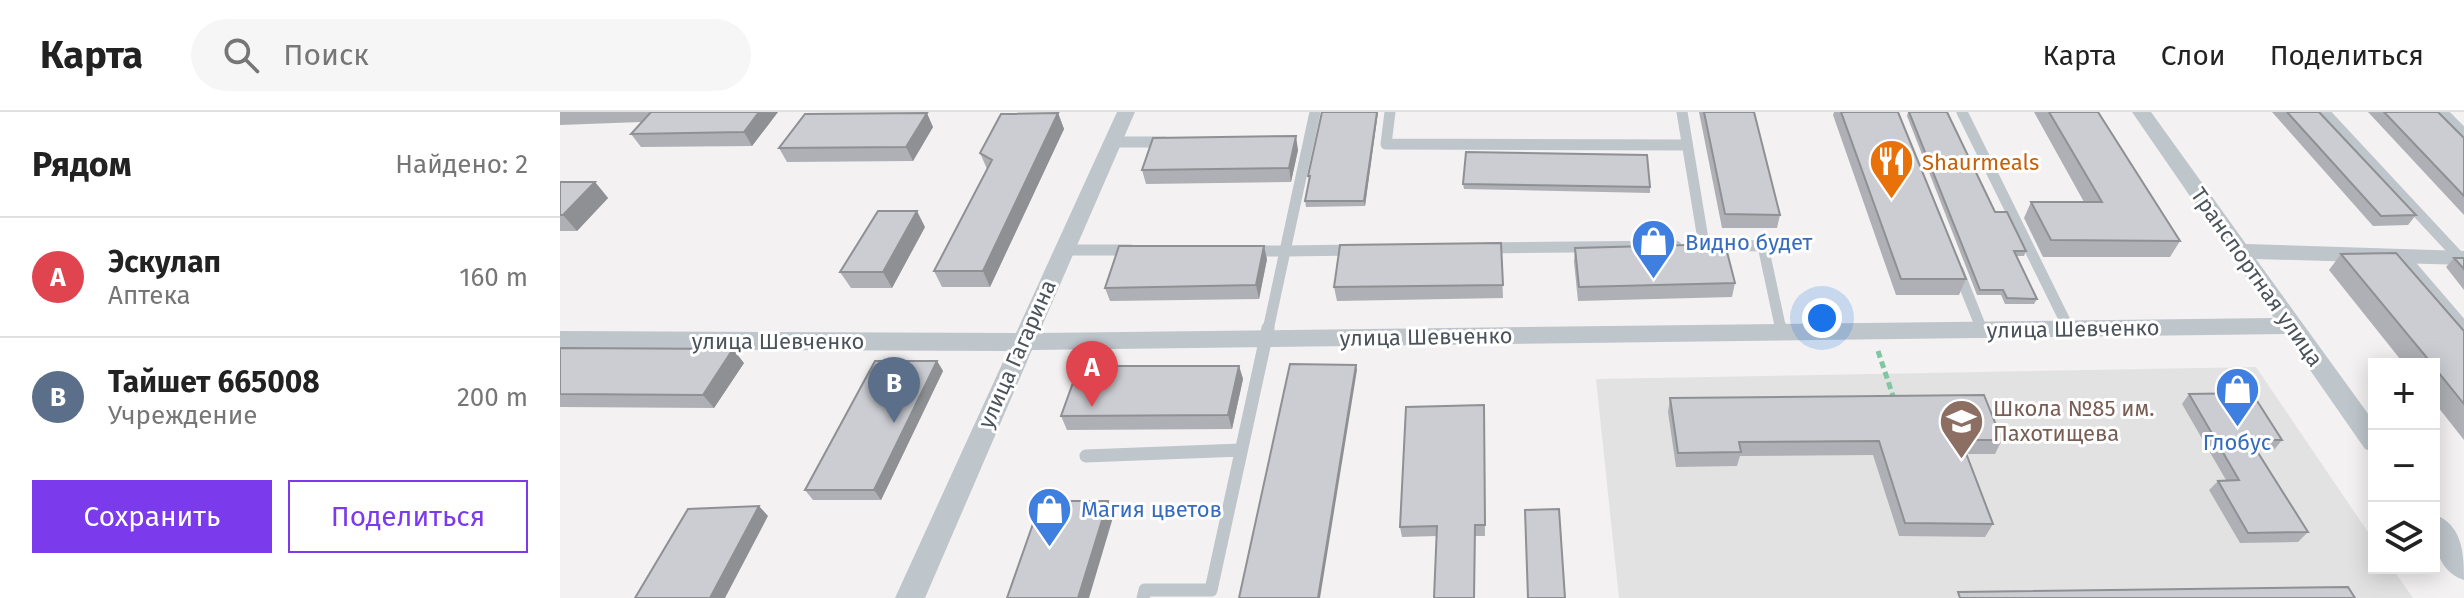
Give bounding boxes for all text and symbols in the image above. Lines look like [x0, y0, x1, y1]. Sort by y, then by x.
search box [191, 19, 751, 91]
text: Карта [40, 32, 143, 78]
icon: search [219, 33, 263, 77]
text: Поиск [283, 37, 369, 73]
text: Карта [2042, 39, 2117, 72]
text: Слои [2161, 39, 2226, 72]
text: Поделиться [2270, 39, 2424, 72]
restaurant icon: Shaurmeals [1867, 138, 1915, 201]
text: Рядом [32, 144, 131, 185]
text: Найдено: 2 [395, 149, 528, 180]
place label: Shaurmeals [1922, 149, 2039, 176]
street label: Транспортная улица [2185, 182, 2329, 372]
shop icon: Видно будет [1630, 218, 1678, 281]
place label: Видно будет [1685, 229, 1812, 256]
text: Эскулап [108, 244, 221, 280]
text: A [50, 262, 66, 293]
text: 160 m [459, 262, 528, 293]
street label: улица Гагарина [972, 275, 1062, 433]
text: Аптека [108, 280, 191, 311]
your location [1802, 298, 1842, 338]
street label: улица Шевченко [1986, 314, 2160, 344]
street label: улица Шевченко [1339, 322, 1513, 352]
street label: улица Шевченко [692, 328, 864, 355]
pin: A [1066, 341, 1118, 407]
pin: B [868, 357, 920, 423]
map controls [2368, 358, 2440, 574]
button: + [2368, 358, 2440, 430]
text: Тайшет 665008 [108, 364, 320, 400]
shop icon: Глобус [2213, 365, 2261, 428]
text: B [50, 382, 66, 413]
text: 200 m [457, 382, 528, 413]
place label: Школа №85 им. Пахотищева [1993, 395, 2155, 447]
school or university icon: Школа №85 им. Пахотищева [1938, 397, 1986, 460]
text: Учреждение [108, 400, 258, 431]
place label: Глобус [2203, 429, 2271, 456]
button: − [2368, 430, 2440, 502]
button: Сохранить [32, 480, 272, 553]
button: Поделиться [288, 480, 528, 553]
shop icon: Магия цветов [1026, 485, 1074, 548]
place label: Магия цветов [1081, 496, 1222, 523]
button: layers [2368, 502, 2440, 574]

